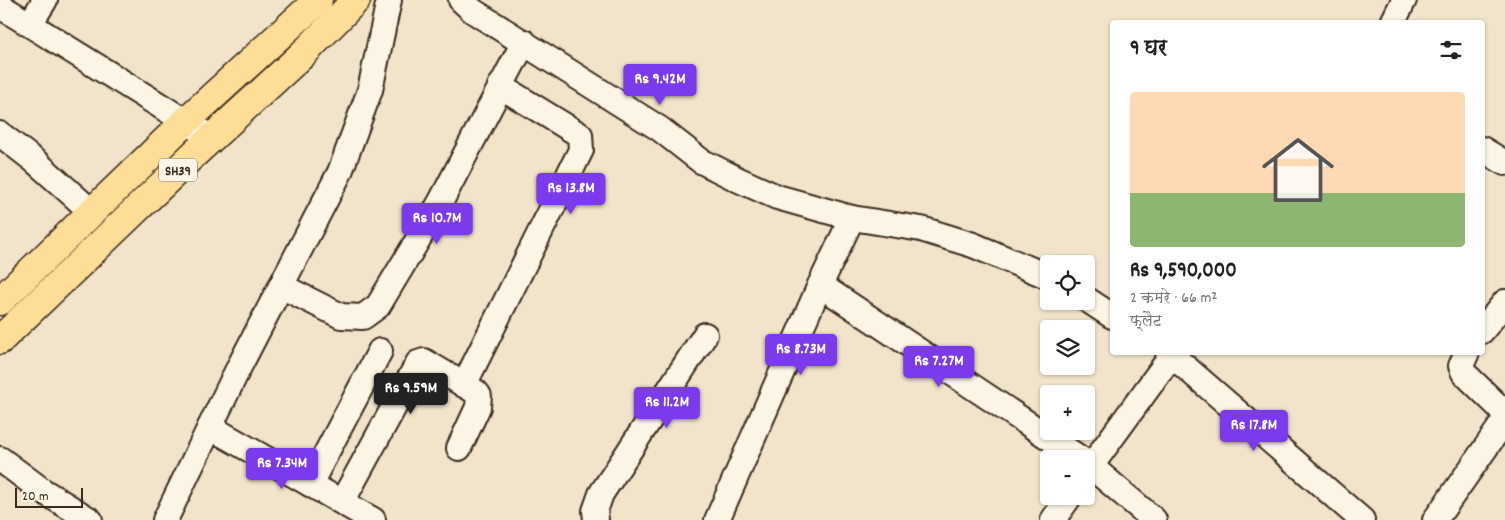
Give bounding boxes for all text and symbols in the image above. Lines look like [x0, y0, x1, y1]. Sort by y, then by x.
text: 9 घर [1130, 35, 1167, 65]
icon: filters [1437, 36, 1465, 64]
pin: Rs 9.42M [608, 64, 712, 106]
text: Rs 9.42M [634, 68, 686, 91]
icon: home [1253, 125, 1343, 215]
road number: SH39 [159, 158, 197, 182]
pin: Rs 13.8M [519, 172, 623, 215]
text: Rs 13.8M [547, 177, 595, 200]
pin: Rs 10.7M [385, 202, 489, 245]
text: Rs 10.7M [413, 207, 461, 230]
map controls [1040, 255, 1095, 505]
button: locate [1040, 255, 1095, 310]
text: Rs 9,590,000 [1130, 257, 1237, 287]
text: 2 कमरे · 66 m² [1130, 287, 1217, 310]
text: फ़्लैट [1130, 310, 1162, 333]
button: layers [1040, 320, 1095, 375]
pin: Rs 8.73M [749, 334, 853, 376]
text: Rs 8.73M [776, 338, 826, 361]
pin: Rs 7.27M [887, 346, 991, 388]
text: Rs 7.27M [914, 350, 964, 373]
pin: Rs 9.59M [359, 372, 463, 415]
text: Rs 9.59M [385, 377, 437, 400]
button: + [1040, 385, 1095, 440]
pin: Rs 11.2M [615, 386, 719, 429]
text: Rs 11.2M [645, 391, 689, 414]
pin: Rs 17.8M [1202, 410, 1306, 452]
text: Rs 17.8M [1231, 414, 1277, 437]
pin: Rs 7.34M [230, 448, 334, 490]
button: − [1040, 450, 1095, 505]
text: Rs 7.34M [257, 452, 307, 475]
scale bar [15, 485, 82, 508]
text: 20 m [22, 487, 49, 507]

